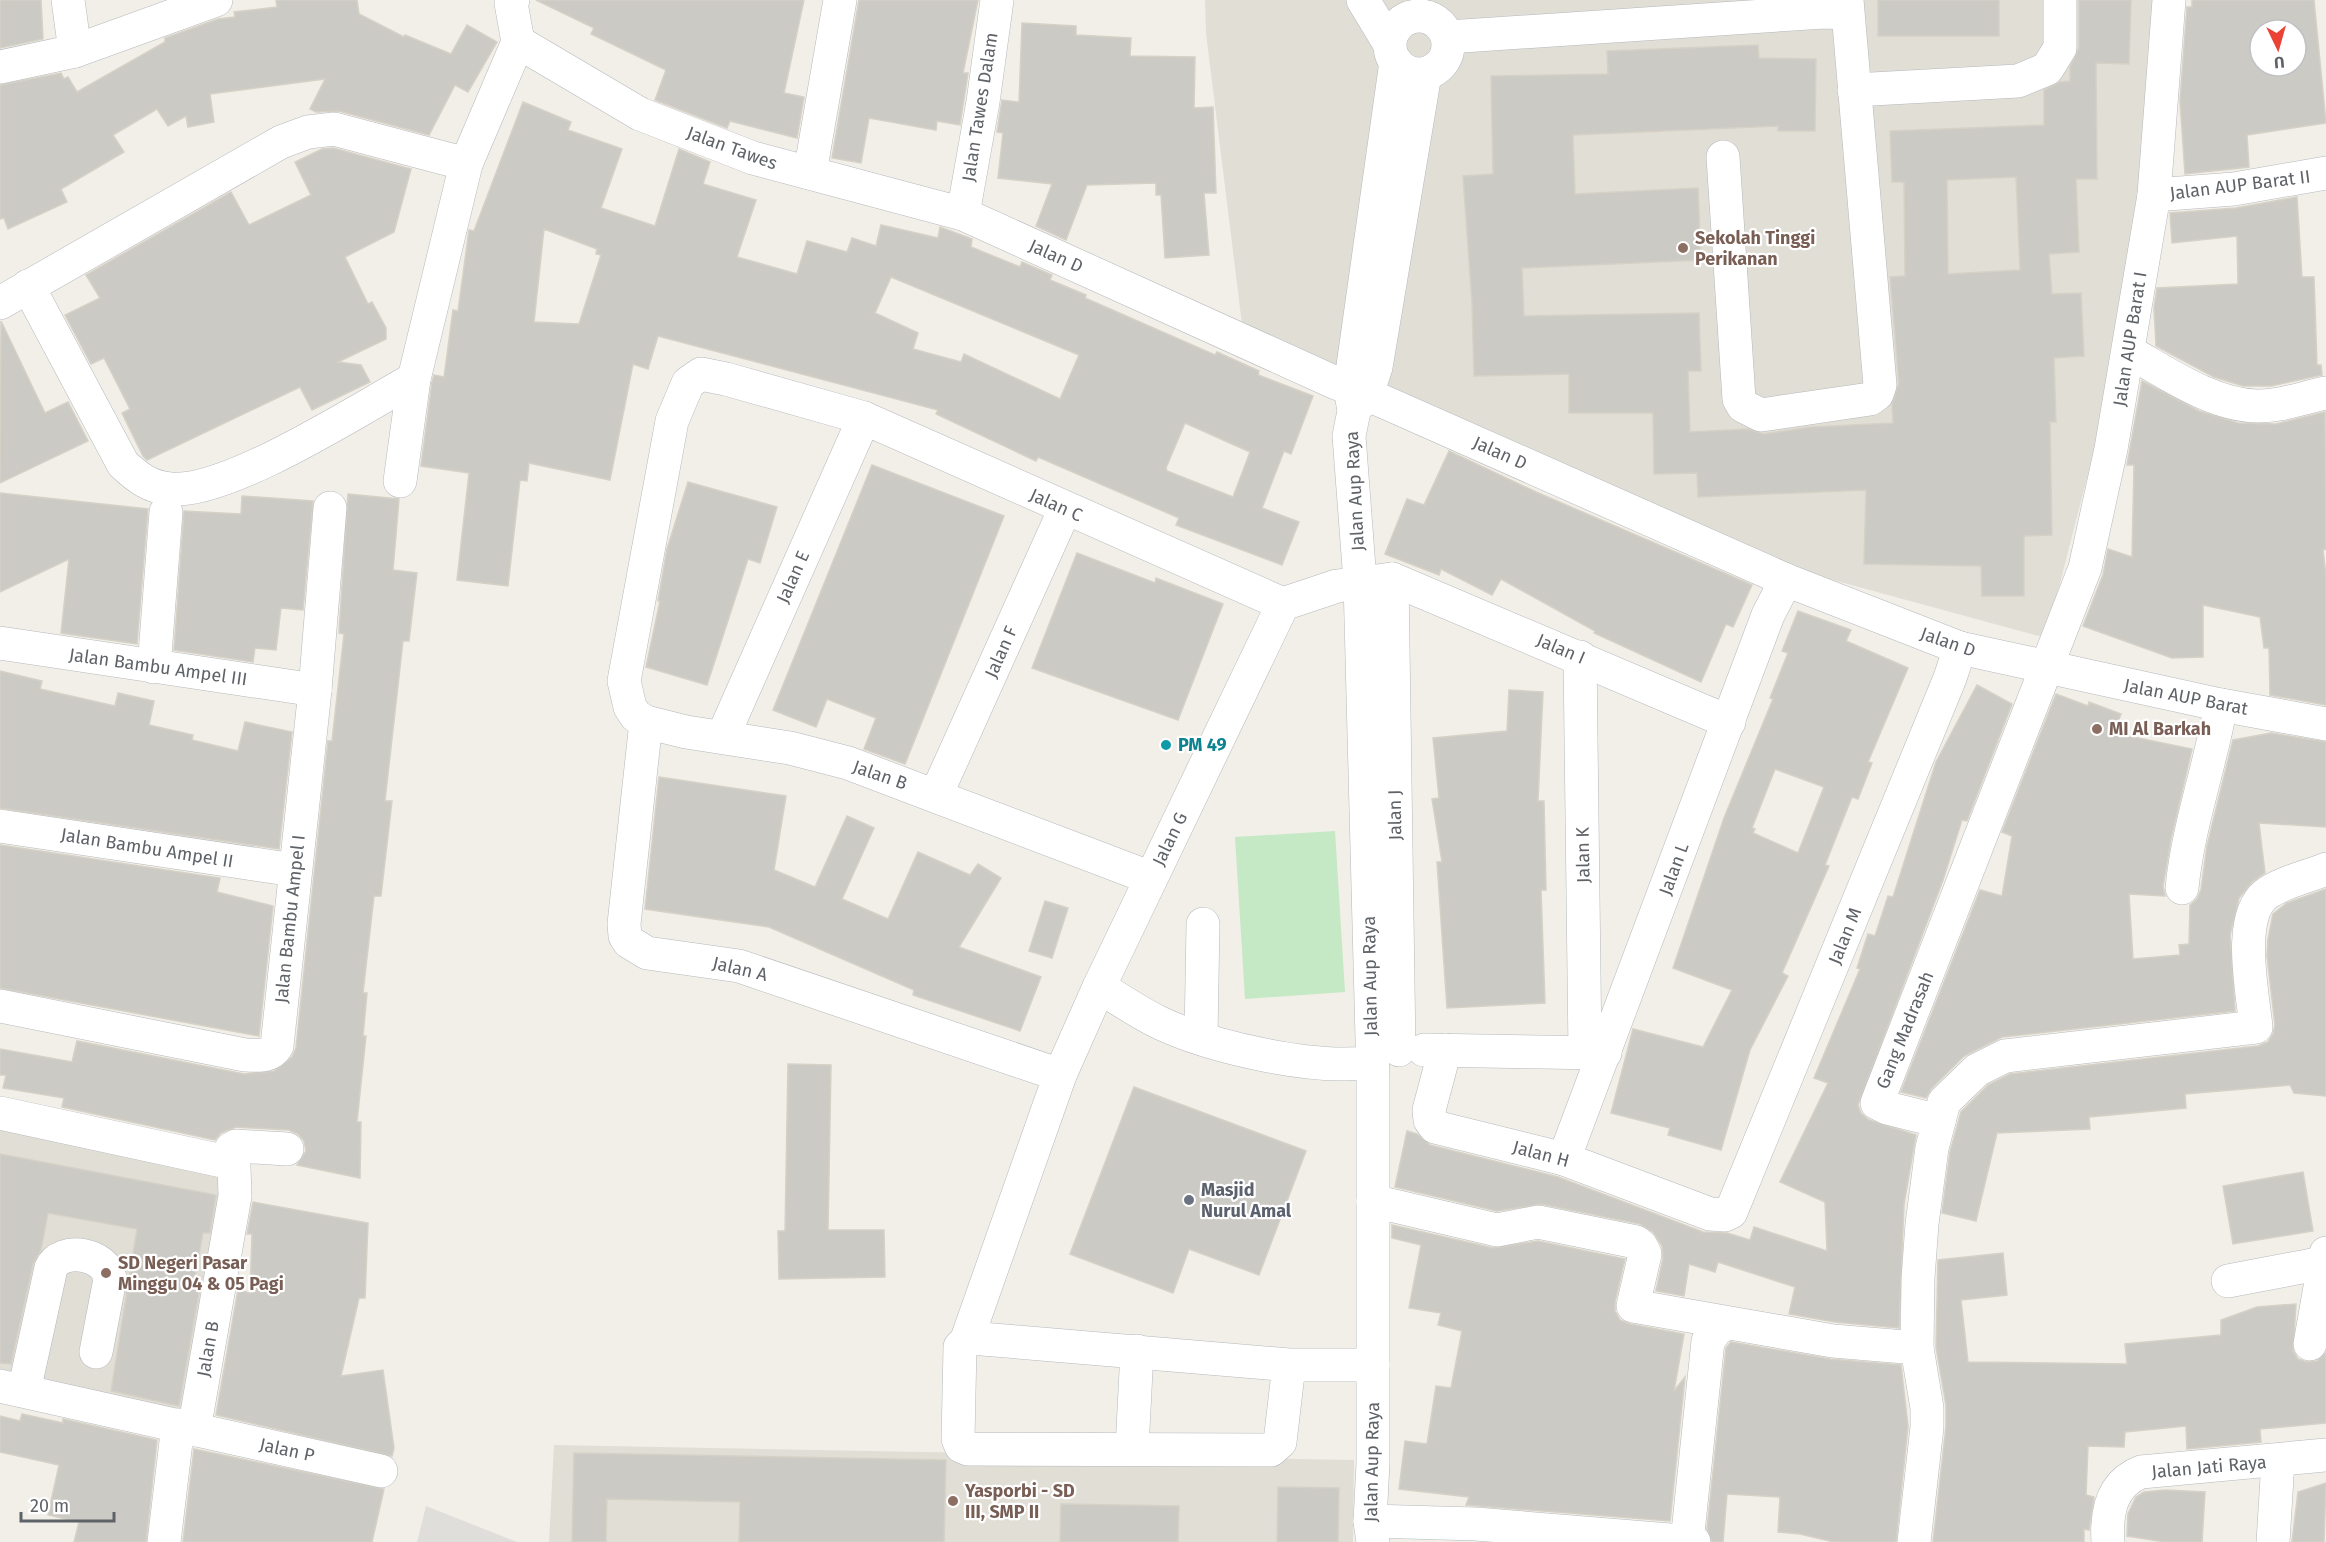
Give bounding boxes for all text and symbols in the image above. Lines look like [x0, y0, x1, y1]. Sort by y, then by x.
north arrow [2248, 18, 2308, 78]
street label: Jalan Tawes Dalam [957, 31, 1003, 183]
text: U [2273, 53, 2285, 72]
street label: Jalan Tawes [684, 121, 780, 175]
street label: Jalan AUP Barat II [2168, 165, 2312, 205]
place label: Sekolah Tinggi Perikanan [1695, 227, 1815, 270]
street label: Jalan D [1025, 234, 1087, 278]
marker: Sekolah Tinggi Perikanan [1676, 241, 1690, 255]
street label: Jalan AUP Barat I [2108, 270, 2152, 408]
street label: Jalan Aup Raya [1341, 430, 1369, 552]
street label: Jalan D [1469, 431, 1531, 475]
street label: Jalan C [1026, 484, 1086, 526]
street label: Jalan E [772, 547, 814, 607]
street label: Jalan D [1917, 622, 1979, 662]
street label: Jalan F [980, 623, 1022, 681]
street label: Jalan I [1533, 629, 1589, 669]
street label: Jalan Bambu Ampel III [67, 644, 249, 690]
street label: Jalan AUP Barat [2122, 674, 2250, 720]
place label: MI Al Barkah [2109, 718, 2211, 740]
marker: MI Al Barkah [2090, 722, 2104, 736]
place label: PM 49 [1178, 734, 1227, 756]
marker: PM 49 [1159, 738, 1173, 752]
street label: Jalan B [850, 755, 910, 795]
street label: Jalan J [1384, 789, 1406, 841]
street label: Jalan G [1148, 809, 1192, 869]
street label: Jalan Bambu Ampel II [59, 823, 235, 873]
street label: Jalan K [1572, 826, 1594, 883]
street label: Jalan Bambu Ampel I [270, 834, 310, 1004]
street label: Jalan L [1654, 840, 1694, 898]
street label: Jalan M [1824, 904, 1866, 968]
street label: Jalan Aup Raya [1358, 916, 1382, 1036]
street label: Jalan A [710, 952, 770, 986]
street label: Gang Madrasah [1871, 968, 1939, 1092]
street label: Jalan H [1510, 1136, 1572, 1172]
place label: Masjid Nurul Amal [1201, 1179, 1292, 1222]
marker: Masjid Nurul Amal [1182, 1193, 1196, 1207]
place label: SD Negeri Pasar Minggu 04 & 05 Pagi [118, 1252, 284, 1295]
marker: SD Negeri Pasar Minggu 04 & 05 Pagi [99, 1266, 113, 1280]
street label: Jalan B [192, 1319, 224, 1379]
street label: Jalan Aup Raya [1360, 1402, 1384, 1522]
street label: Jalan P [257, 1433, 317, 1467]
street label: Jalan Jati Raya [2150, 1451, 2268, 1483]
place label: Yasporbi - SD III, SMP II [964, 1480, 1075, 1523]
scale bar [21, 1485, 114, 1523]
marker: Yasporbi - SD III, SMP II [946, 1494, 960, 1508]
text: 20 m [30, 1495, 69, 1517]

